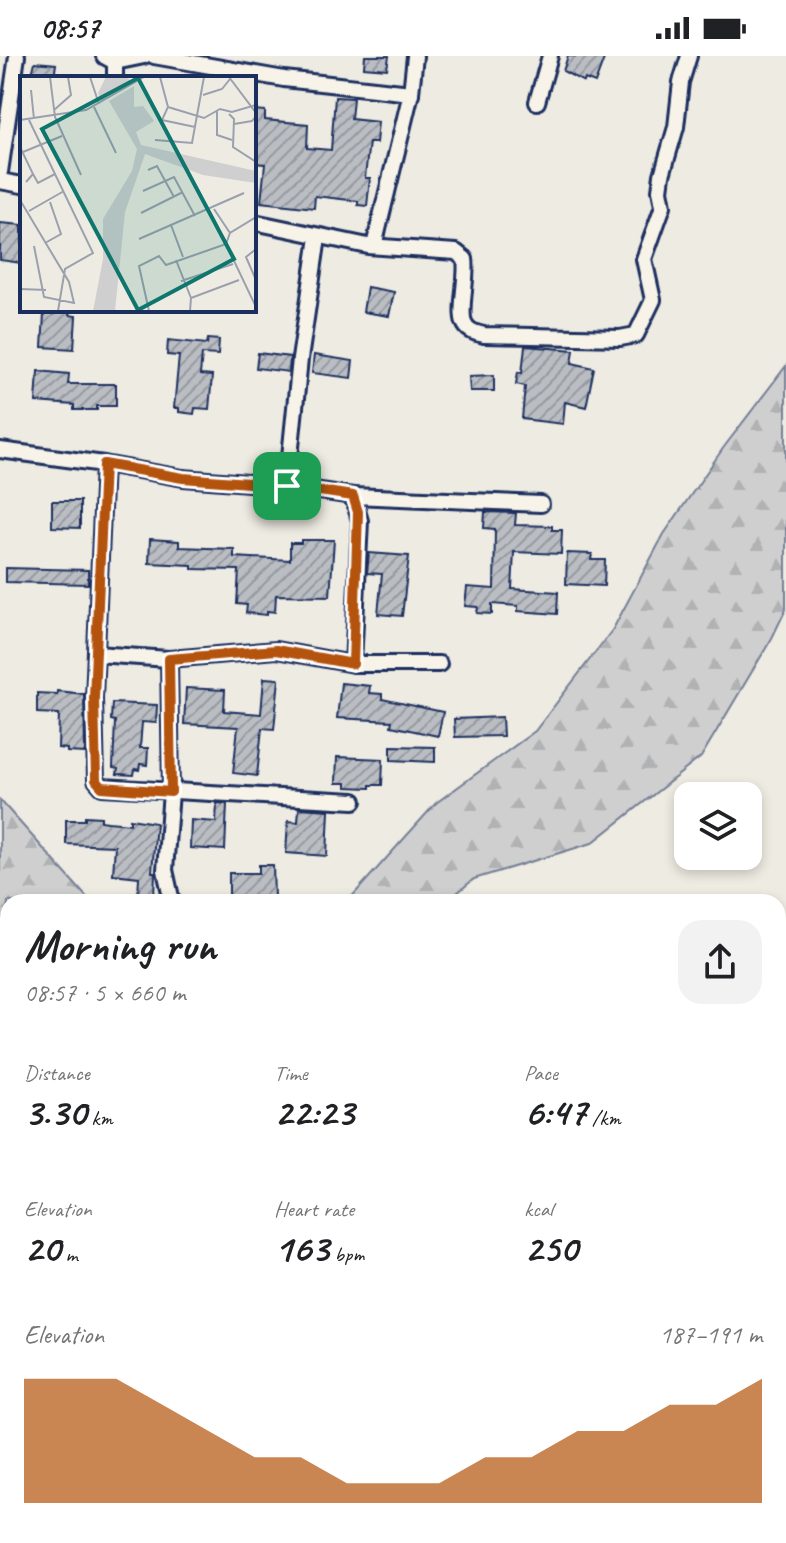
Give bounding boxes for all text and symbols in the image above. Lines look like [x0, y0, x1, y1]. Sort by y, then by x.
text: 08:57 [40, 9, 99, 47]
inset map [20, 76, 256, 312]
pin [253, 452, 321, 520]
icon: arrive [265, 464, 309, 508]
map controls [674, 782, 762, 870]
button: layers [674, 782, 762, 870]
text: Morning run [24, 918, 216, 973]
button: share [678, 920, 762, 1004]
text: 08:57 · 5 × 660 m [24, 976, 185, 1009]
text: Distance [24, 1059, 90, 1087]
text: Time [274, 1059, 308, 1087]
text: Pace [524, 1059, 558, 1087]
text: 3.30 [24, 1087, 86, 1137]
text: 22:23 [274, 1087, 354, 1137]
text: 6:47 [524, 1087, 587, 1137]
text: km [86, 1104, 113, 1132]
text: /km [587, 1104, 621, 1132]
text: Elevation [24, 1195, 92, 1223]
text: Heart rate [274, 1195, 354, 1223]
text: kcal [524, 1195, 553, 1223]
text: 20 [24, 1223, 60, 1273]
text: 163 [274, 1223, 329, 1273]
text: 250 [524, 1223, 577, 1273]
text: m [60, 1240, 78, 1268]
text: bpm [329, 1240, 364, 1268]
text: Elevation [24, 1318, 104, 1351]
text: 187–191 m [659, 1318, 762, 1351]

